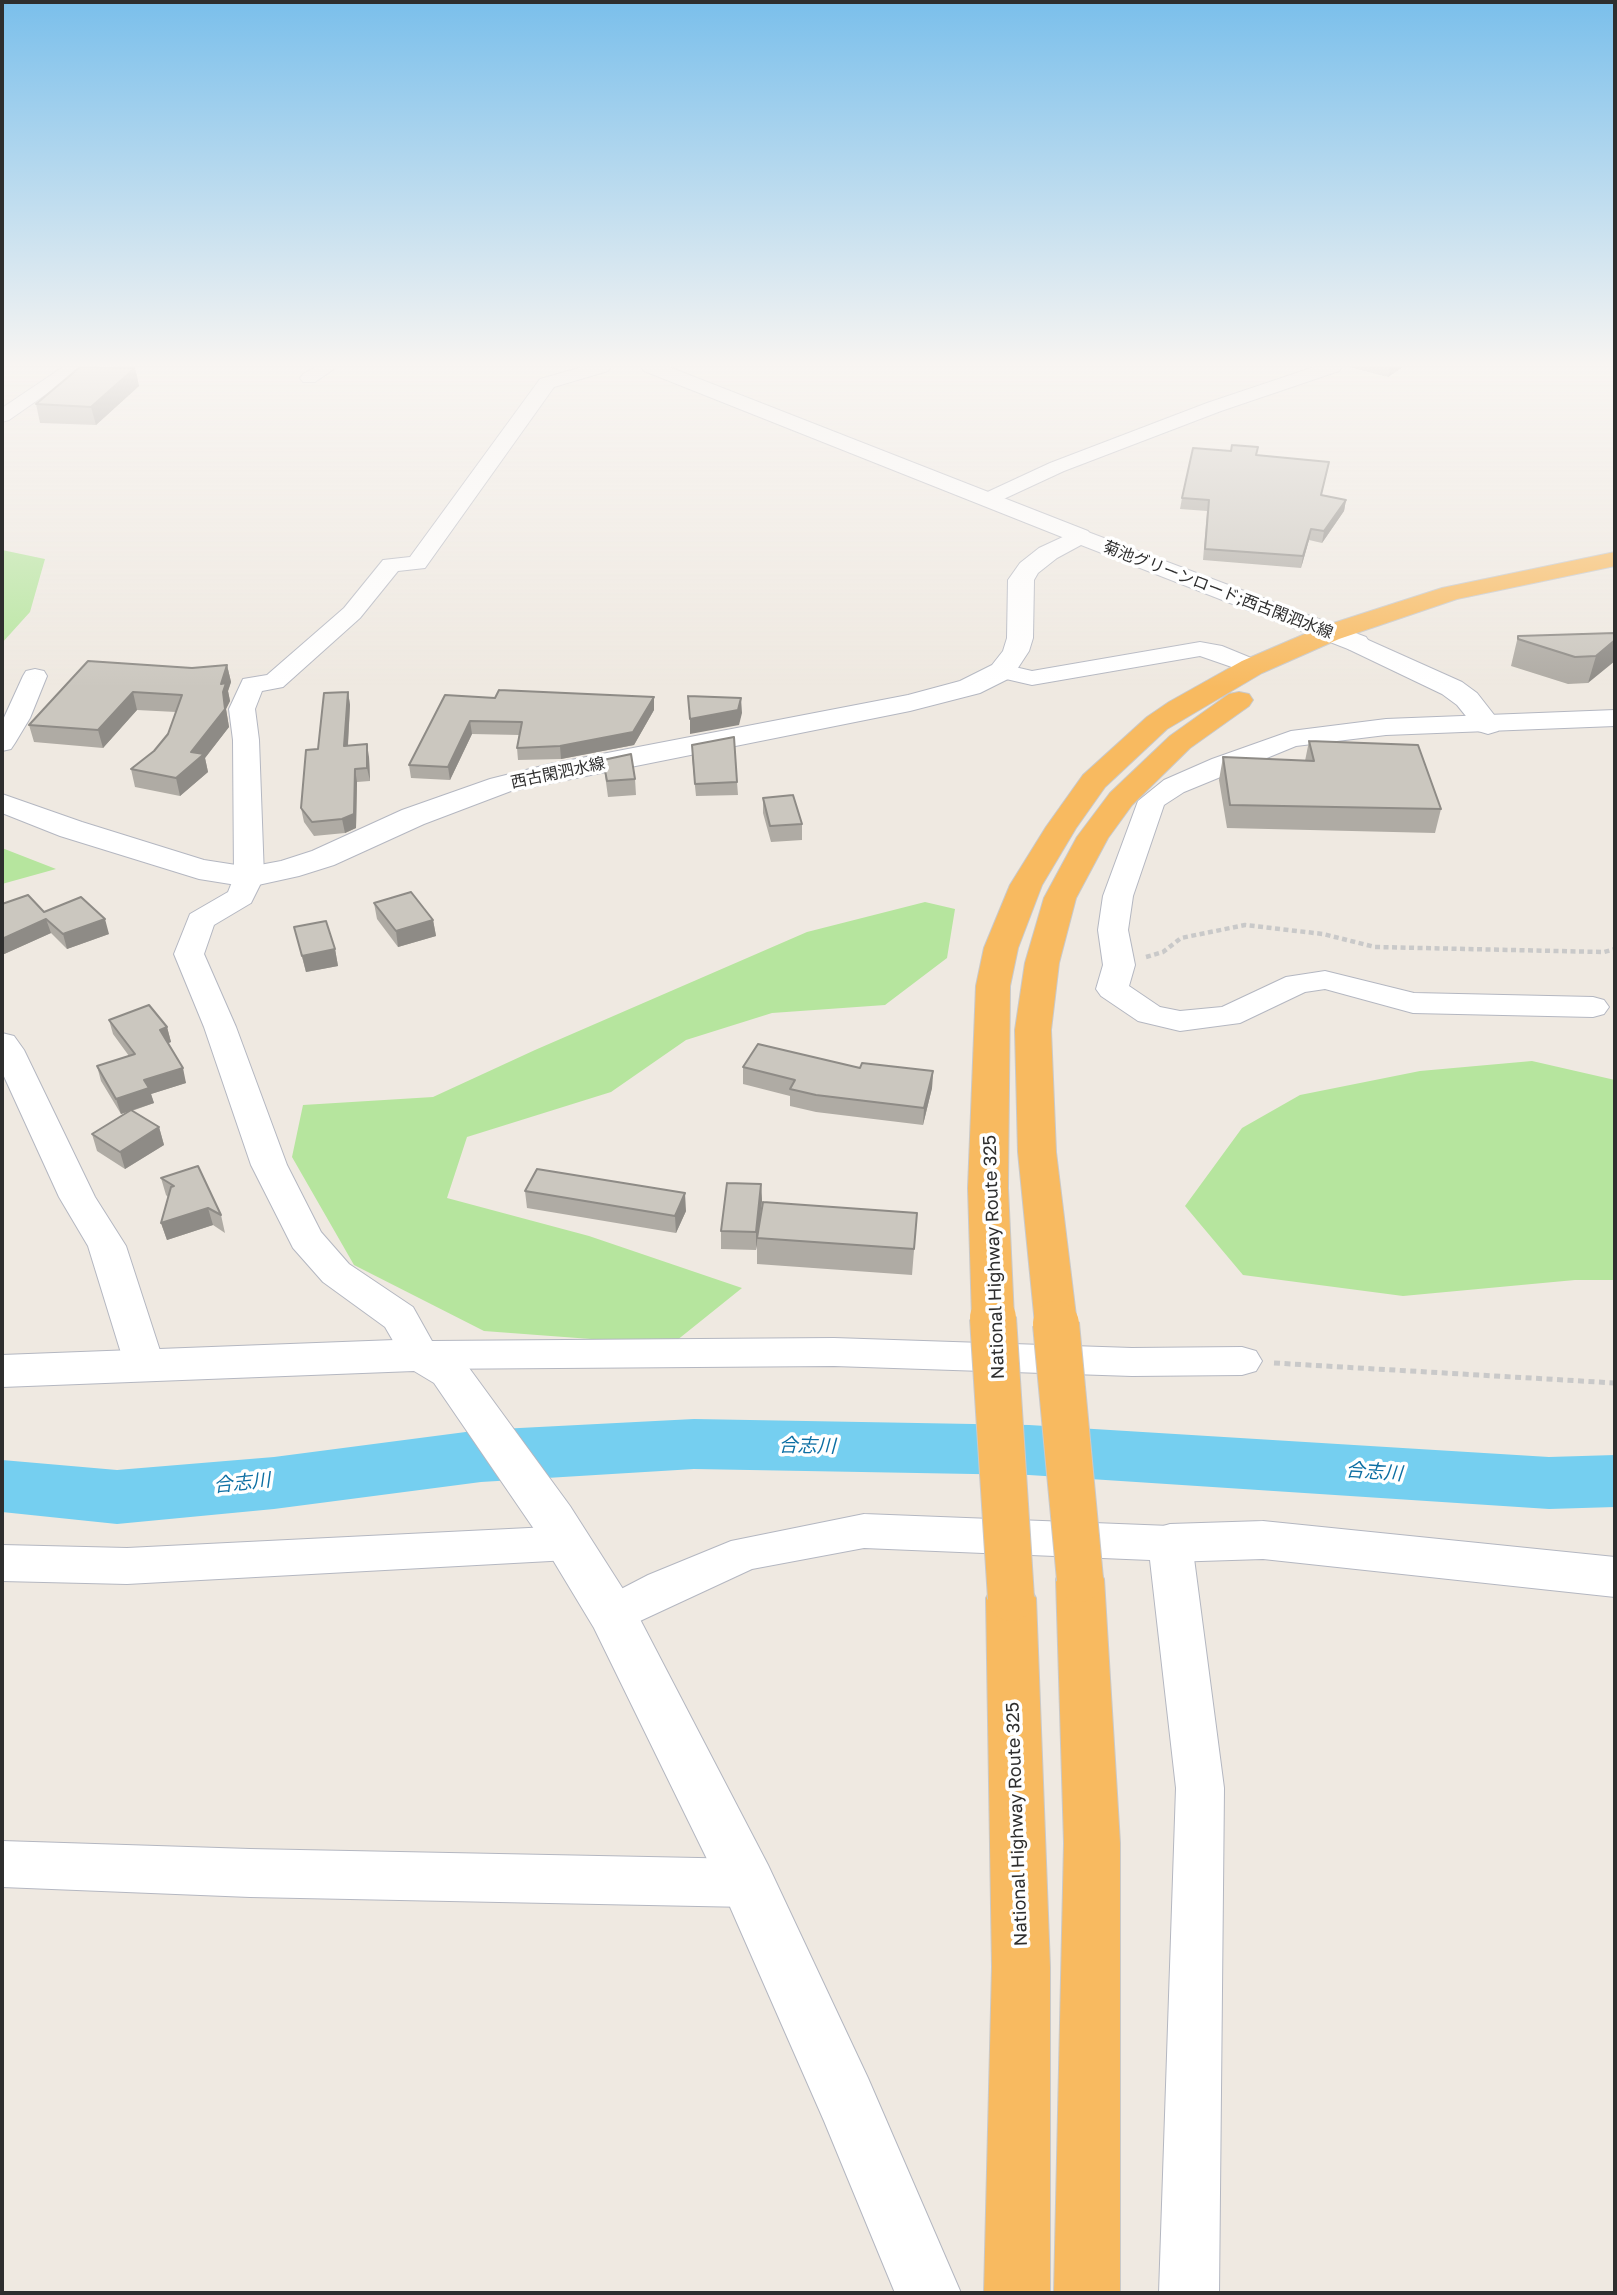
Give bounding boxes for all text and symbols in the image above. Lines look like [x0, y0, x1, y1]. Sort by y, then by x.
street label: 菊池グリーンロード;西古閑泗水線 [1100, 537, 1336, 643]
street label: 西古閑泗水線 [509, 754, 607, 792]
street label: National Highway Route 325 [979, 1135, 1009, 1379]
water label: 合志川 [778, 1434, 836, 1458]
water label: 合志川 [1345, 1459, 1403, 1485]
water label: 合志川 [212, 1469, 272, 1497]
street label: National Highway Route 325 [1002, 1702, 1032, 1946]

